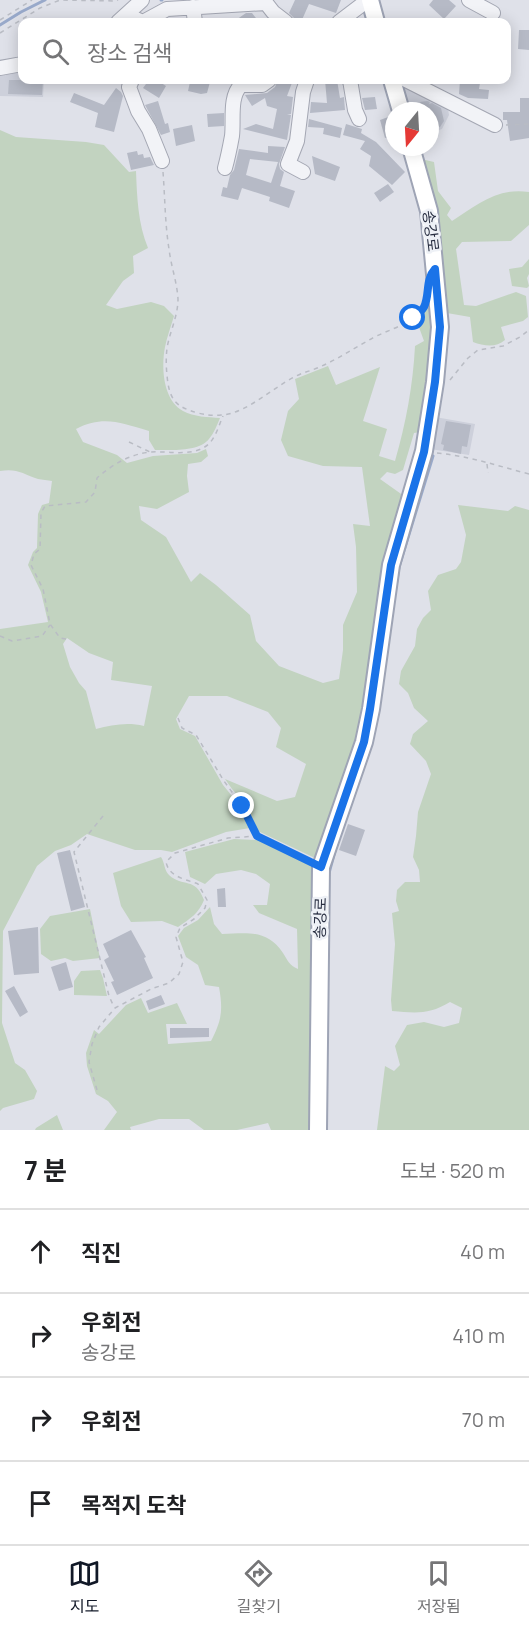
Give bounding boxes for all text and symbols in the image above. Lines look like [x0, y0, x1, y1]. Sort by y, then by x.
search box [18, 18, 511, 84]
icon: search [39, 35, 72, 68]
text: 장소 검색 [87, 38, 172, 68]
north arrow [385, 102, 439, 156]
street label: 송강로 [418, 209, 444, 253]
route start [399, 304, 425, 330]
route end [228, 792, 254, 818]
street label: 송강로 [309, 897, 331, 939]
text: 7 분 [24, 1152, 67, 1188]
text: 도보 · 520 m [400, 1157, 505, 1184]
icon: ahead [24, 1235, 57, 1268]
text: 직진 [81, 1238, 121, 1268]
text: 40 m [460, 1238, 505, 1265]
text: 우회전 [81, 1307, 142, 1337]
icon: right [24, 1319, 57, 1352]
text: 410 m [452, 1322, 505, 1349]
text: 송강로 [81, 1339, 136, 1366]
icon: right [24, 1403, 57, 1436]
text: 우회전 [81, 1406, 142, 1436]
text: 70 m [462, 1406, 505, 1433]
icon: arrive [24, 1487, 57, 1520]
text: 목적지 도착 [81, 1490, 187, 1520]
tab: 지도 [68, 1557, 101, 1617]
tab: 길찾기 [237, 1557, 281, 1617]
tab: 저장됨 [417, 1557, 461, 1617]

